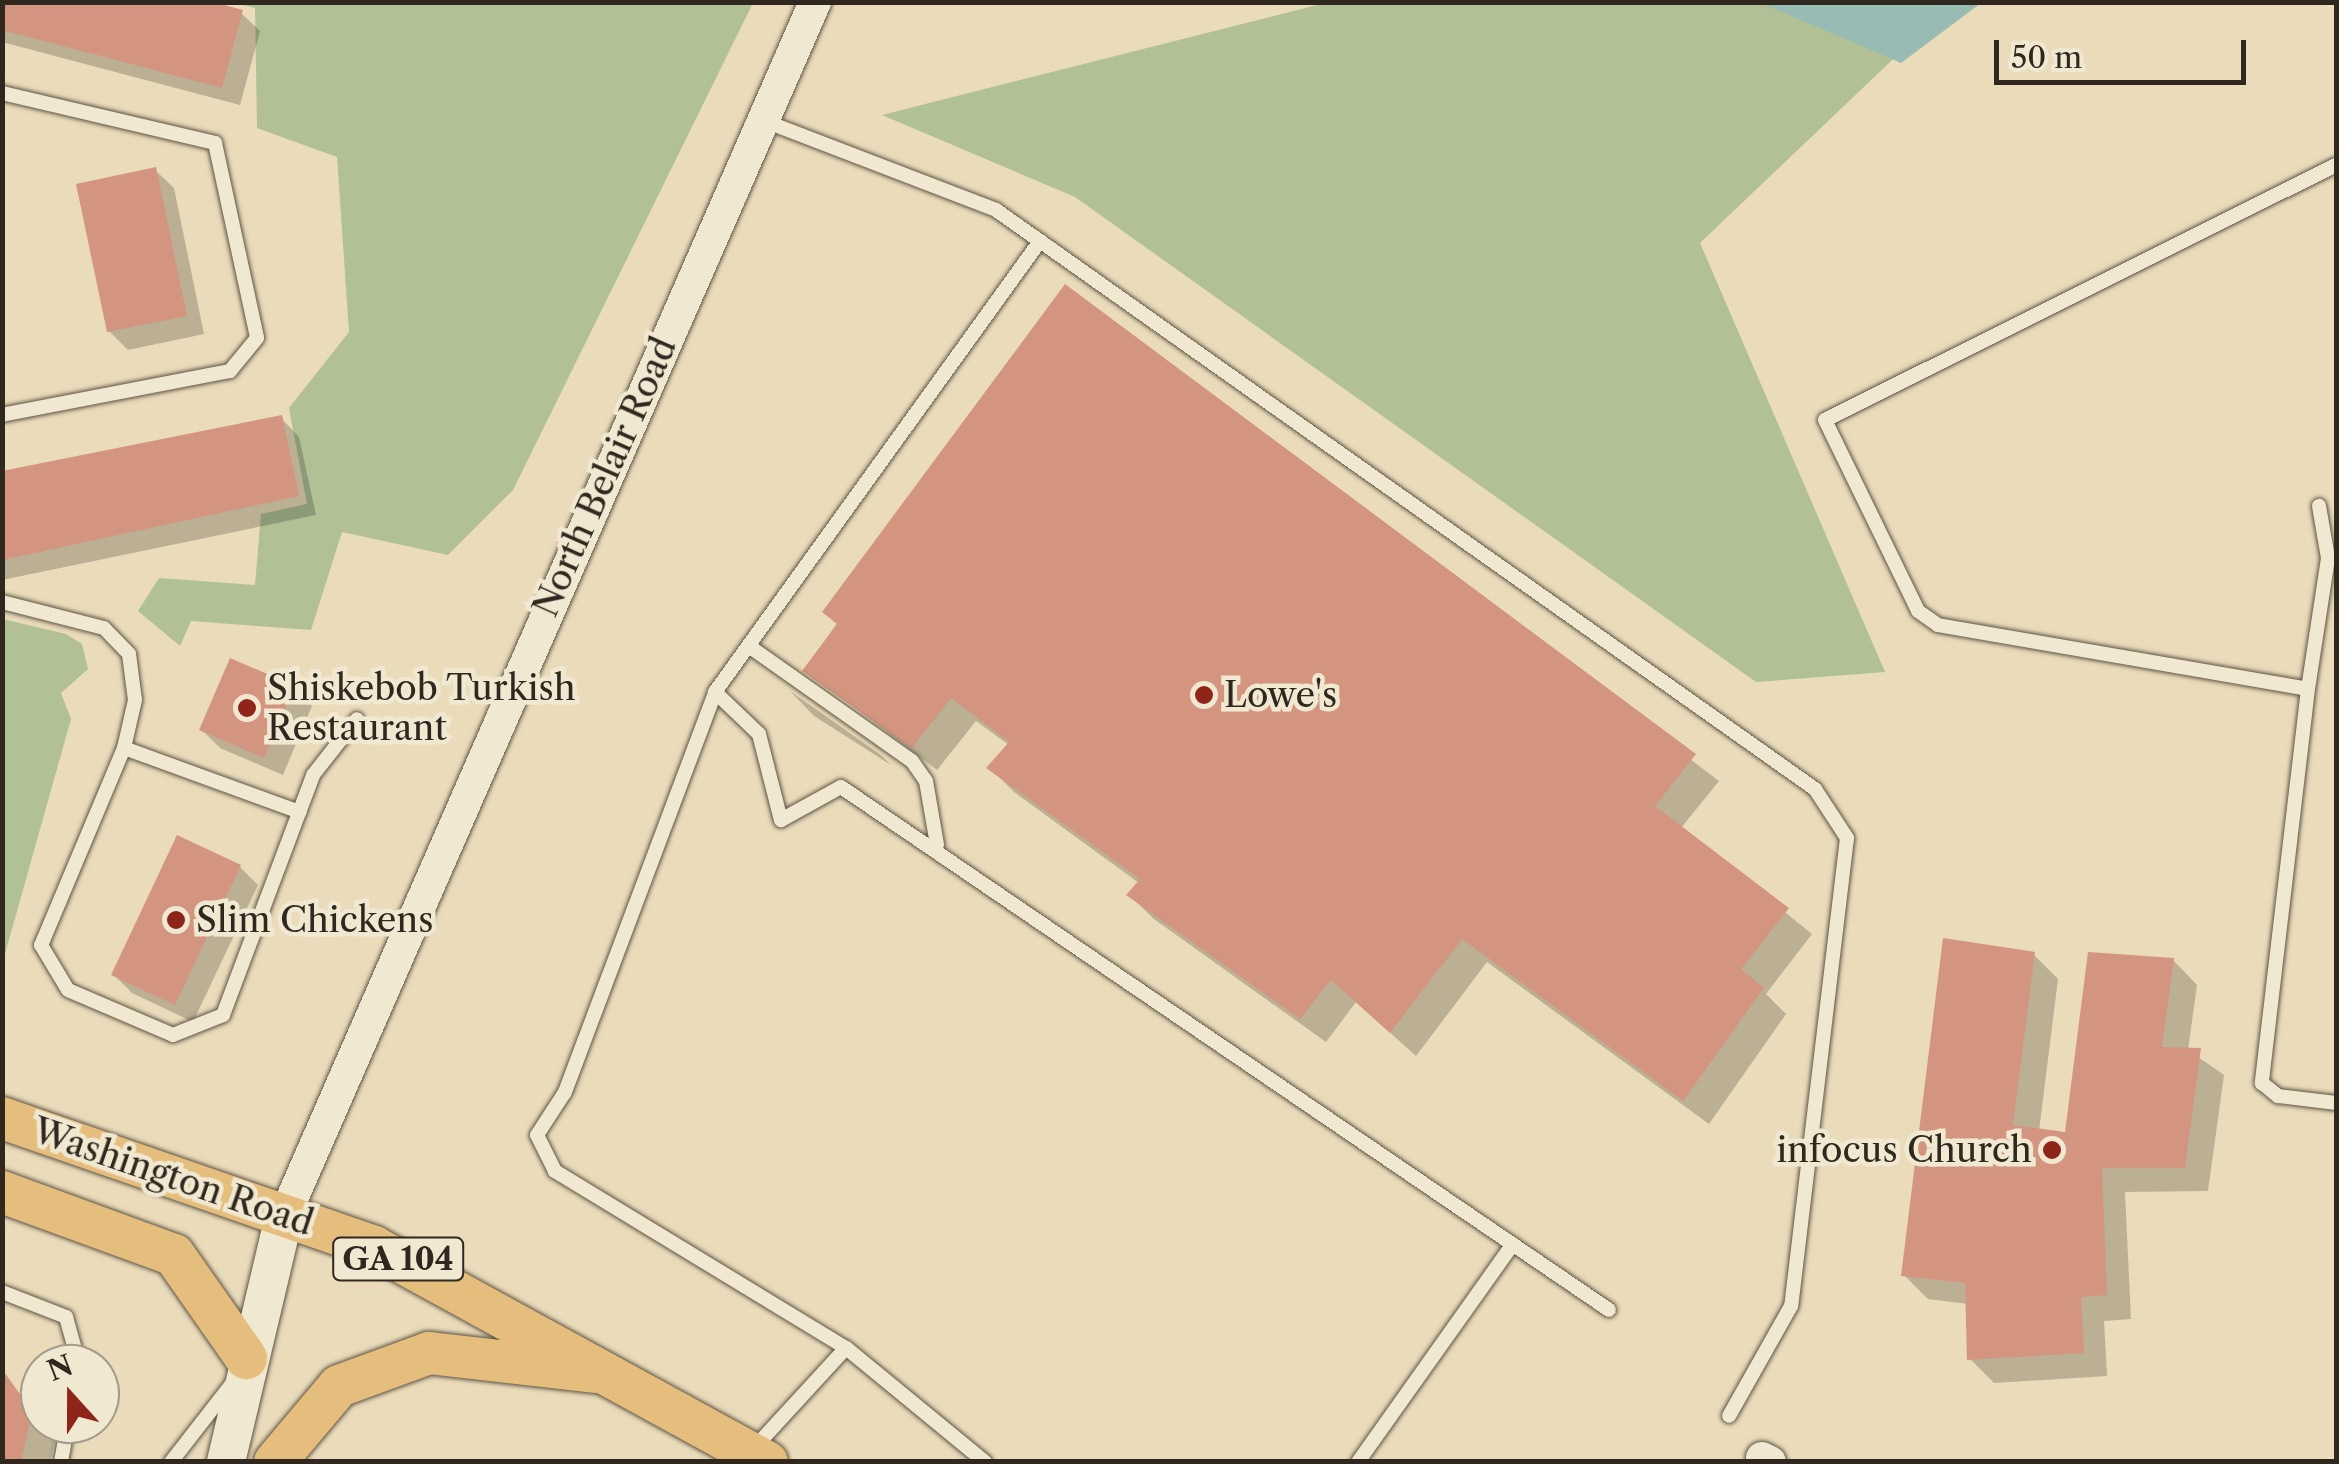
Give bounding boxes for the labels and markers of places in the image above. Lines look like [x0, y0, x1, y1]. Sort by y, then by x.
place label: Shiskebob Turkish Restaurant [267, 667, 577, 749]
place label: Lowe's [1224, 674, 1337, 716]
marker: Lowe's [1193, 684, 1215, 706]
marker: Shiskebob Turkish Restaurant [236, 697, 258, 719]
place label: Slim Chickens [196, 899, 433, 941]
marker: Slim Chickens [165, 909, 187, 931]
place label: infocus Church [1776, 1129, 2032, 1171]
marker: infocus Church [2041, 1139, 2063, 1161]

